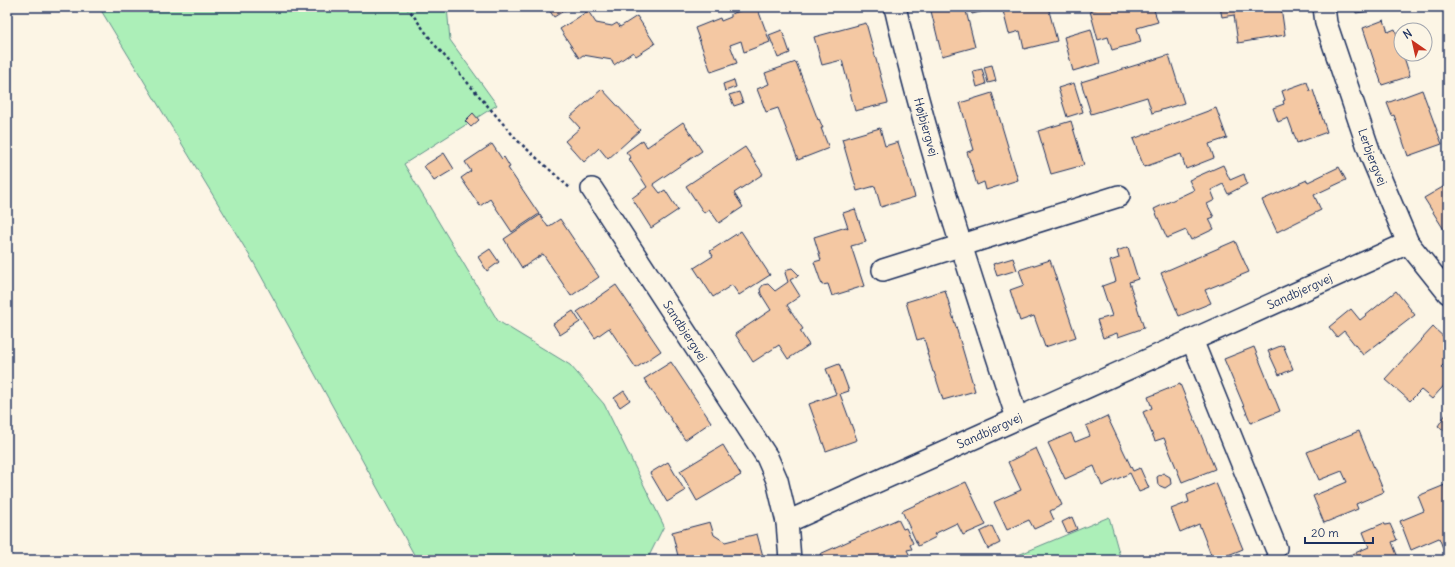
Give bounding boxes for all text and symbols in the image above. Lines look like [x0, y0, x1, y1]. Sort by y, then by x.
north arrow [1393, 22, 1433, 62]
text: N [1400, 26, 1414, 42]
street label: Højbjergvej [911, 96, 942, 158]
street label: Lerbjergvej [1355, 127, 1391, 188]
street label: Sandbjergvej [1265, 270, 1334, 312]
street label: Sandbjergvej [660, 298, 711, 364]
street label: Sandbjergvej [954, 409, 1024, 452]
scale bar [1305, 519, 1373, 545]
text: 20 m [1311, 525, 1339, 540]

